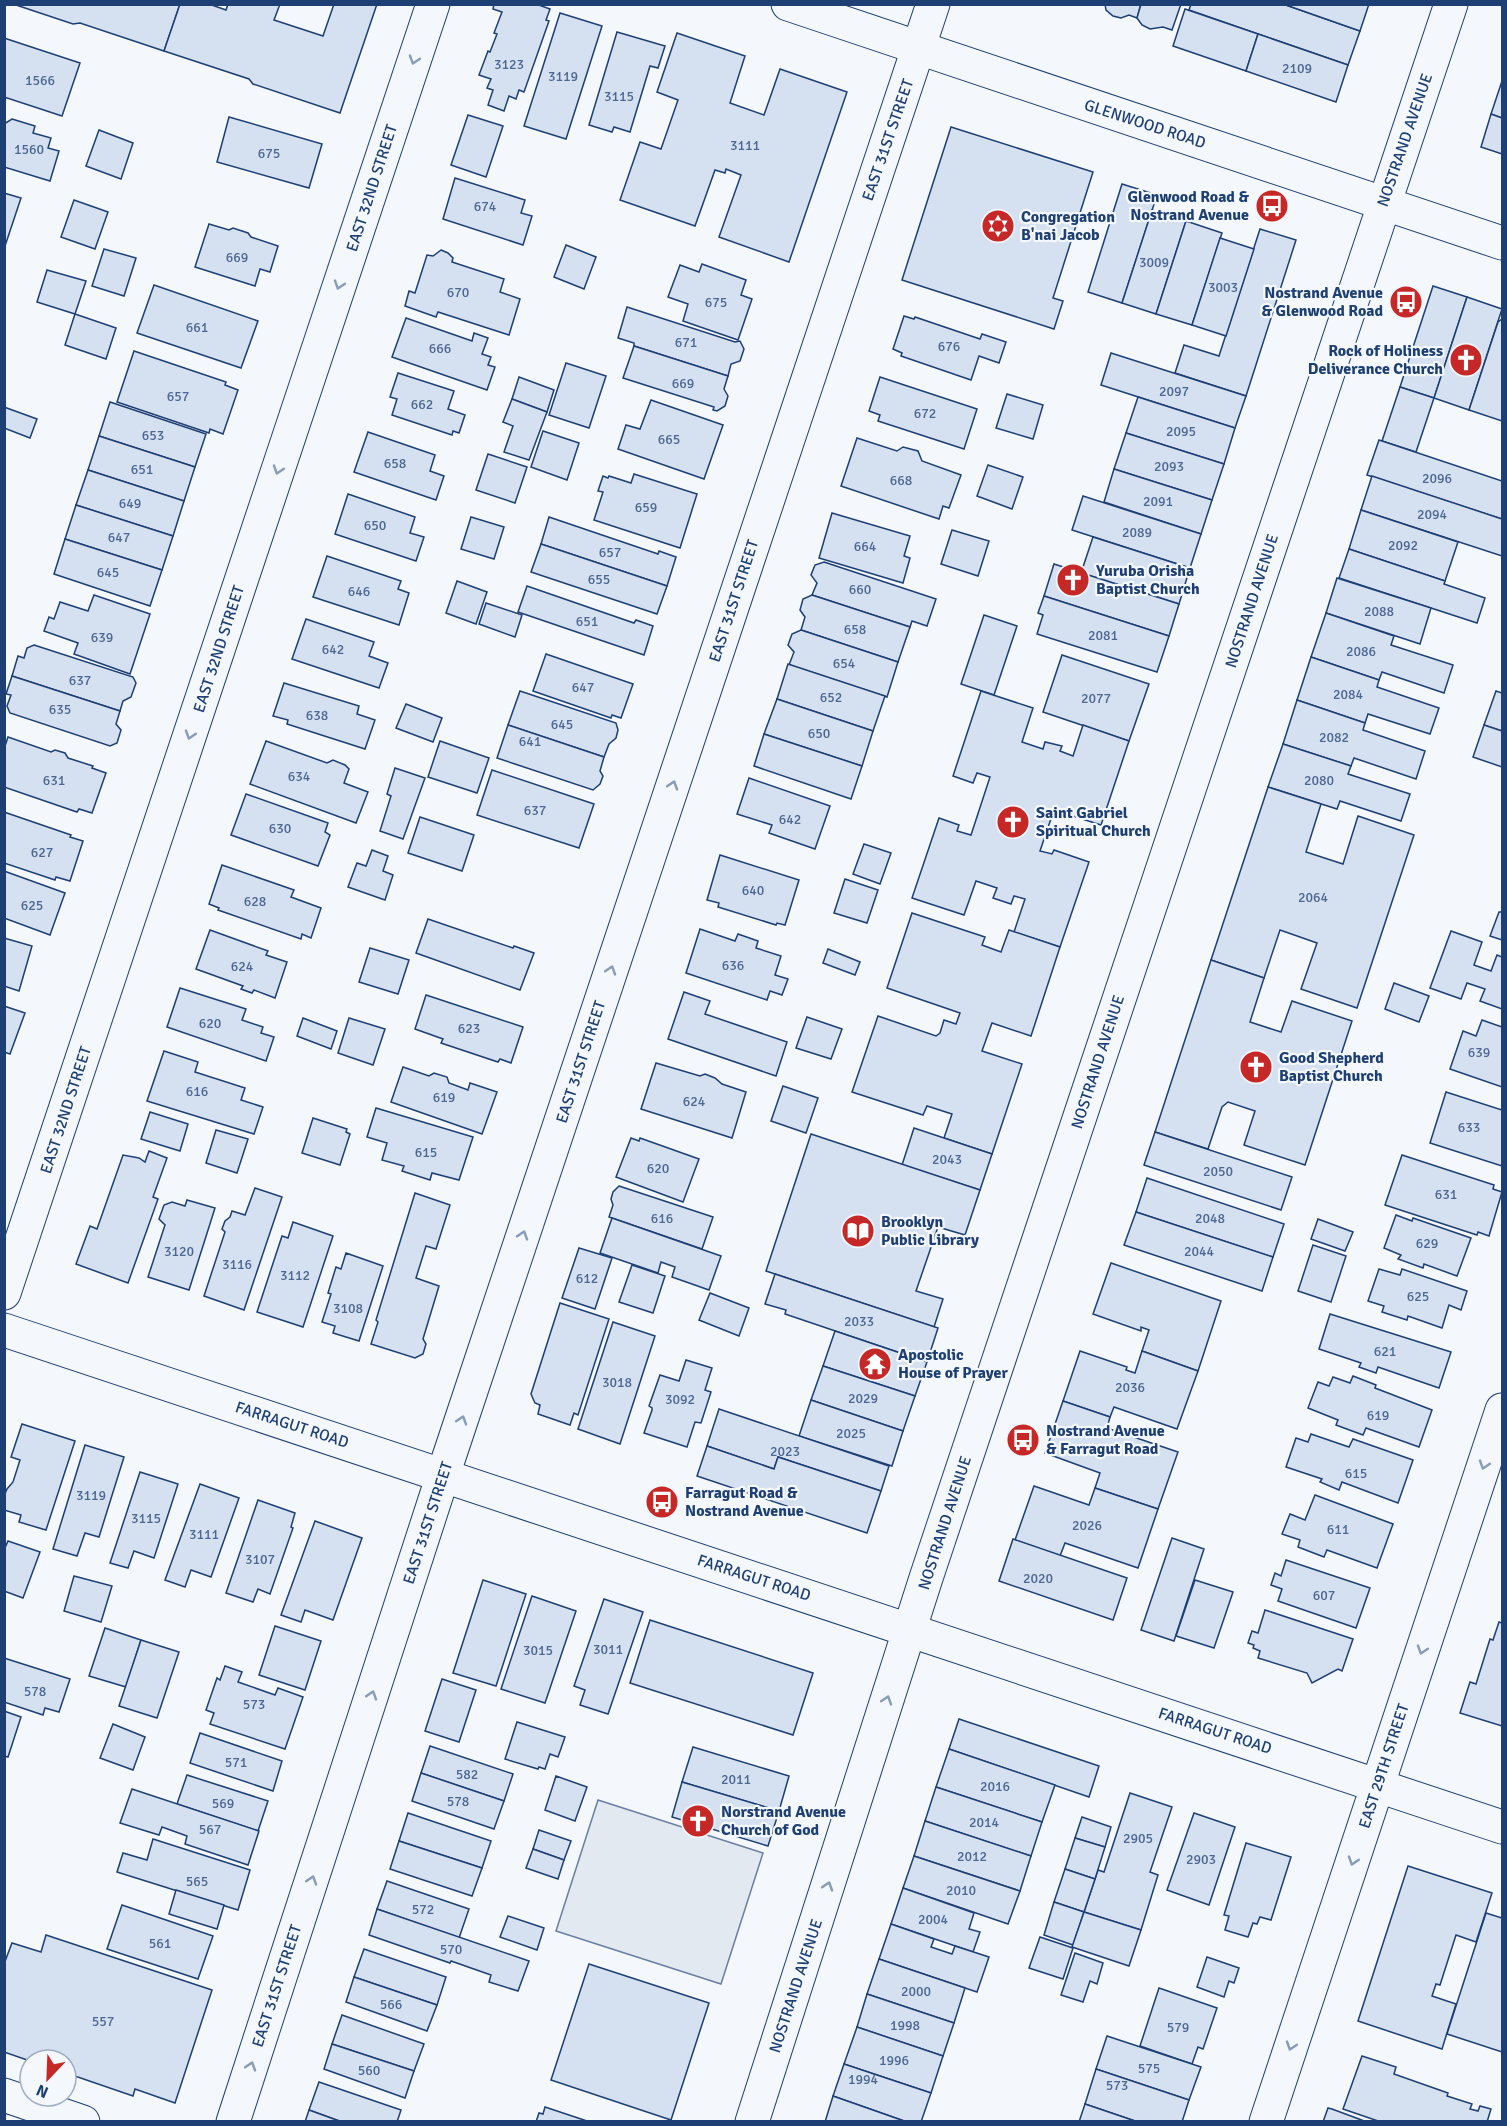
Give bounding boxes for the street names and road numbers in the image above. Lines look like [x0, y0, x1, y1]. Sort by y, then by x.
street label: NOSTRAND AVENUE [1373, 71, 1437, 209]
street label: EAST 31ST STREET [858, 76, 918, 204]
street label: GLENWOOD ROAD [1082, 95, 1208, 153]
street label: EAST 32ND STREET [342, 122, 402, 254]
street label: NOSTRAND AVENUE [1221, 531, 1283, 671]
street label: EAST 31ST STREET [705, 537, 763, 665]
street label: EAST 32ND STREET [189, 583, 249, 715]
street label: NOSTRAND AVENUE [1067, 992, 1129, 1132]
street label: EAST 31ST STREET [552, 998, 610, 1126]
street label: EAST 32ND STREET [36, 1044, 96, 1176]
street label: FARRAGUT ROAD [233, 1397, 351, 1453]
street label: NOSTRAND AVENUE [914, 1453, 976, 1593]
street label: EAST 31ST STREET [399, 1459, 457, 1587]
street label: FARRAGUT ROAD [695, 1550, 813, 1606]
street label: EAST 29TH STREET [1354, 1701, 1414, 1831]
street label: FARRAGUT ROAD [1156, 1703, 1274, 1759]
street label: NOSTRAND AVENUE [765, 1916, 827, 2056]
street label: EAST 31ST STREET [248, 1922, 306, 2050]

